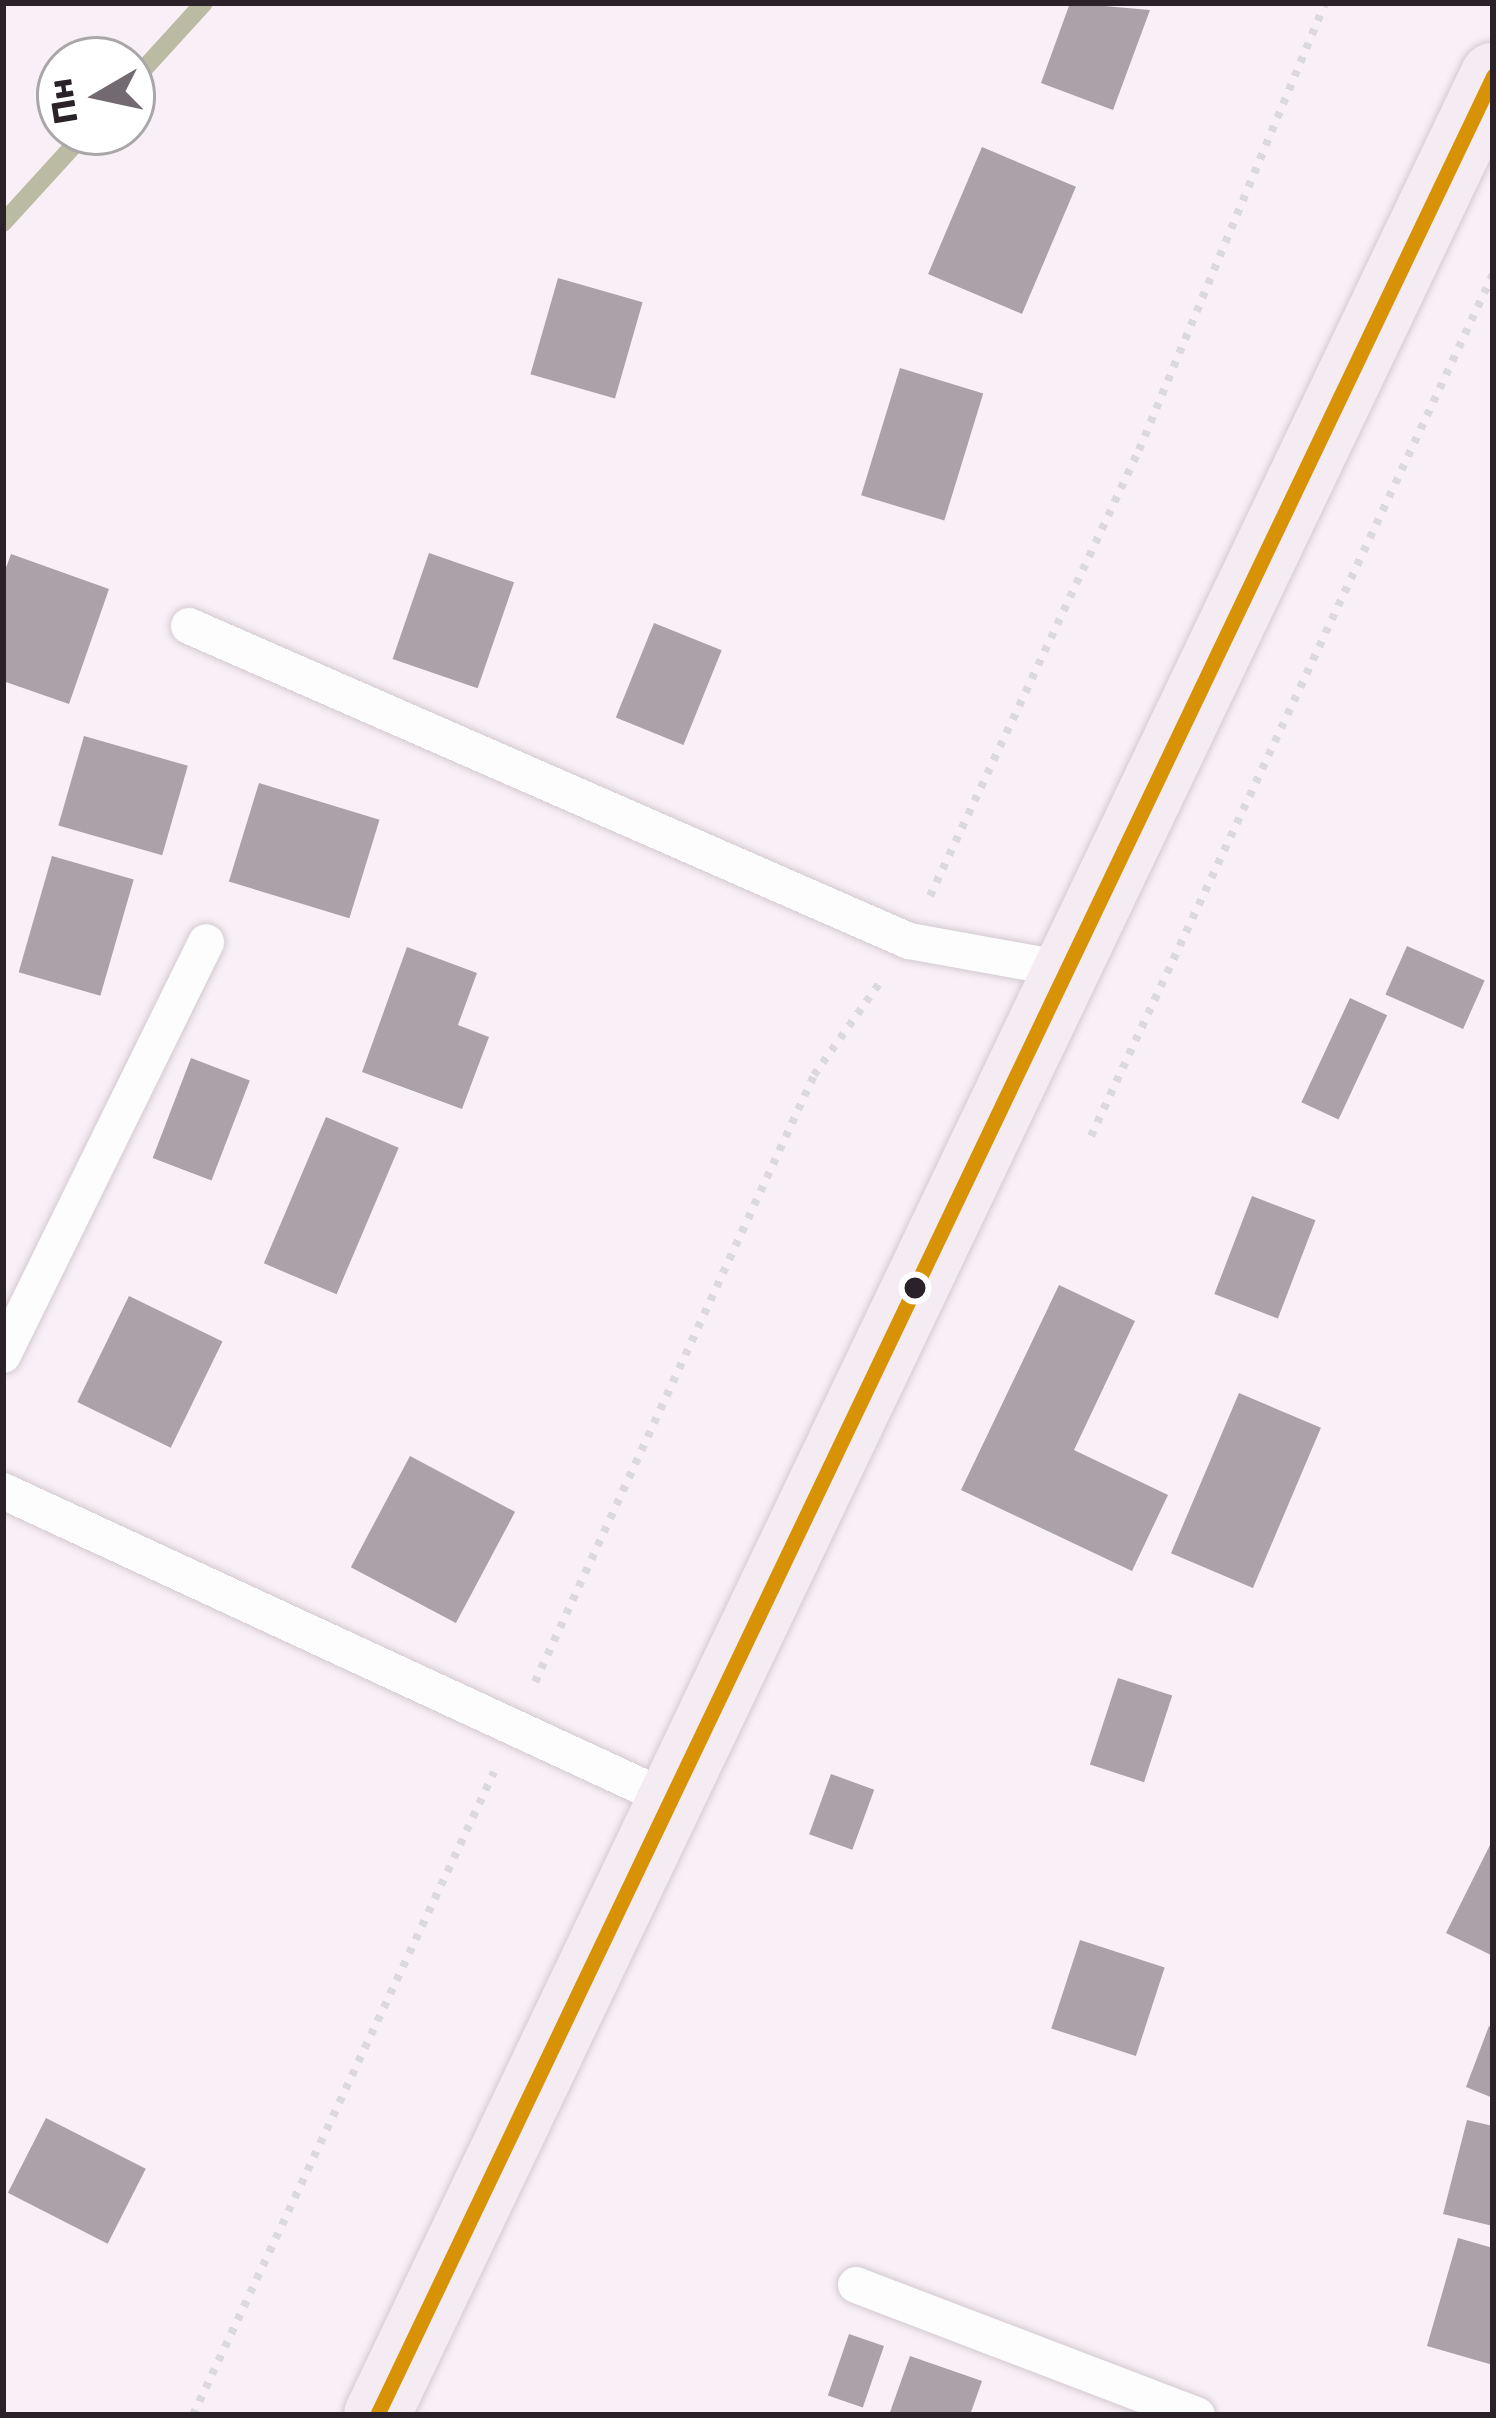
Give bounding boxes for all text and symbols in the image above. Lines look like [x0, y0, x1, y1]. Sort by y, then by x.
north arrow [36, 36, 156, 156]
text: Пн [40, 76, 86, 127]
unlabelled marker [904, 1277, 926, 1299]

